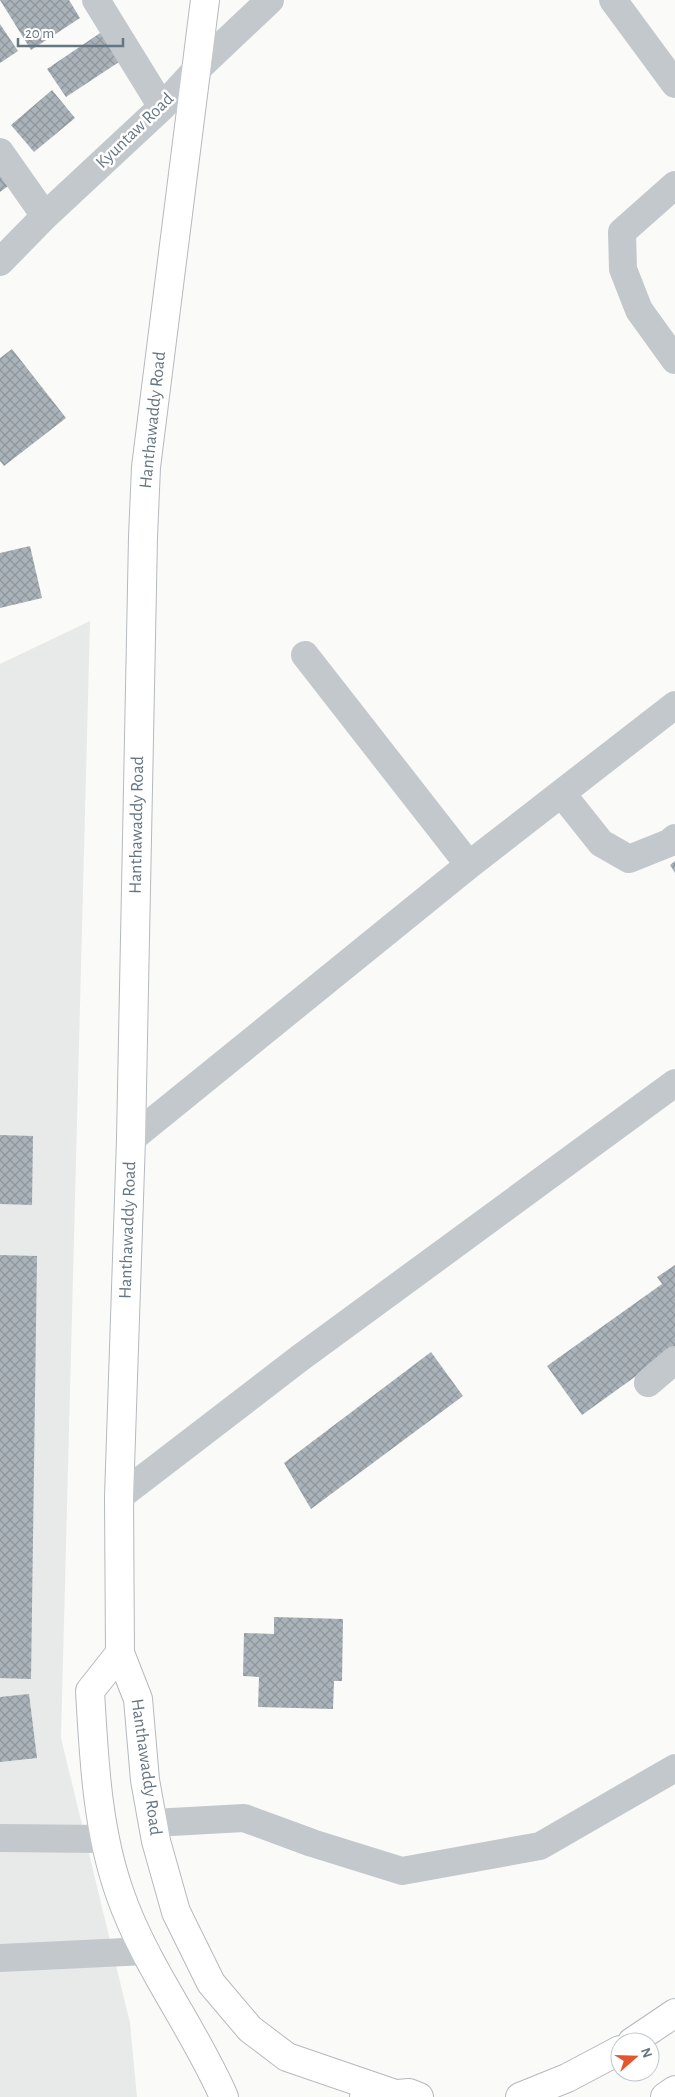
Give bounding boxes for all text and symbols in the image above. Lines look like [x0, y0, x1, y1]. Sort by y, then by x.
scale bar [18, 15, 122, 47]
text: 20 m [25, 26, 54, 41]
street label: Kyuntaw Road [93, 90, 177, 172]
street label: Hanthawaddy Road [137, 351, 169, 489]
street label: Hanthawaddy Road [127, 756, 147, 894]
street label: Hanthawaddy Road [117, 1161, 139, 1299]
street label: Hanthawaddy Road [127, 1698, 165, 1836]
north arrow [610, 2032, 660, 2082]
text: N [638, 2046, 655, 2060]

